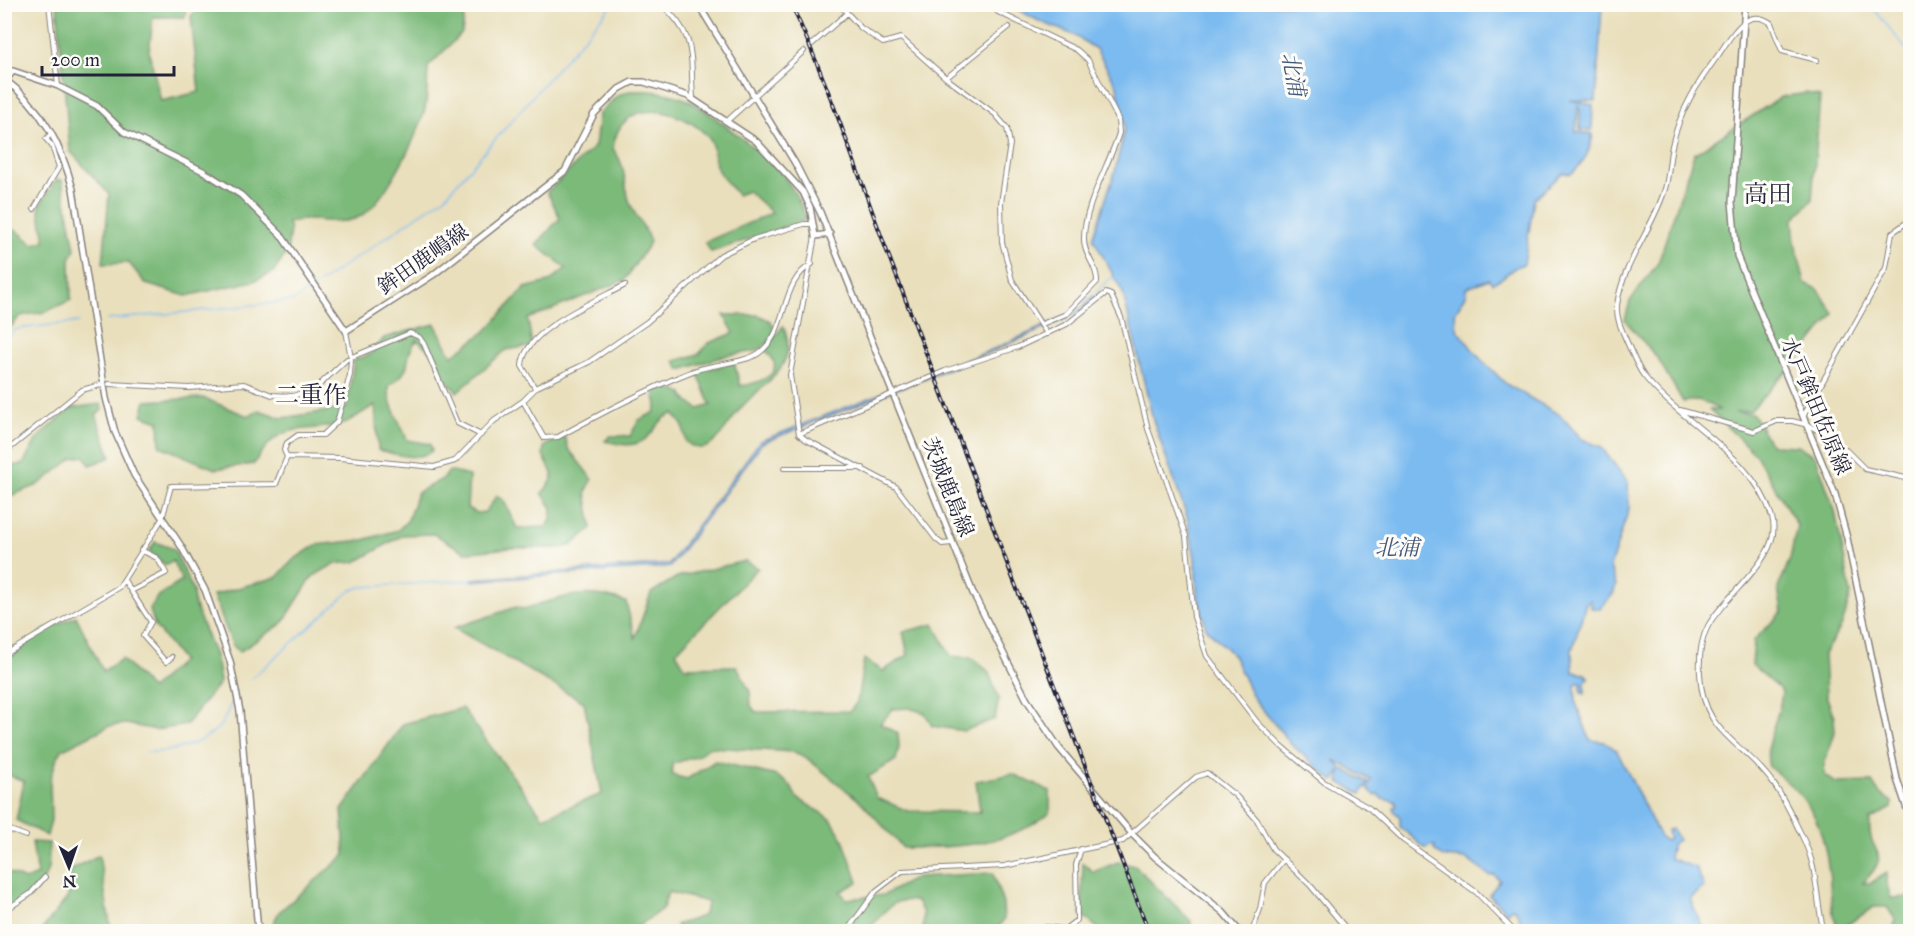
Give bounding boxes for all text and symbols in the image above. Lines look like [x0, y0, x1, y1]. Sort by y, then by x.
scale bar [42, 39, 174, 77]
text: 200 m [51, 49, 100, 71]
water label: 北浦 [1276, 50, 1312, 101]
district label: 高田 [1744, 179, 1792, 209]
street label: 鉾田鹿嶋線 [373, 218, 473, 300]
street label: 水戸鉾田佐原線 [1775, 333, 1857, 479]
district label: 二重作 [275, 380, 347, 410]
street label: 茨城鹿島線 [916, 433, 980, 541]
water label: 北浦 [1375, 534, 1422, 561]
north arrow [39, 837, 99, 897]
text: N [62, 872, 77, 891]

